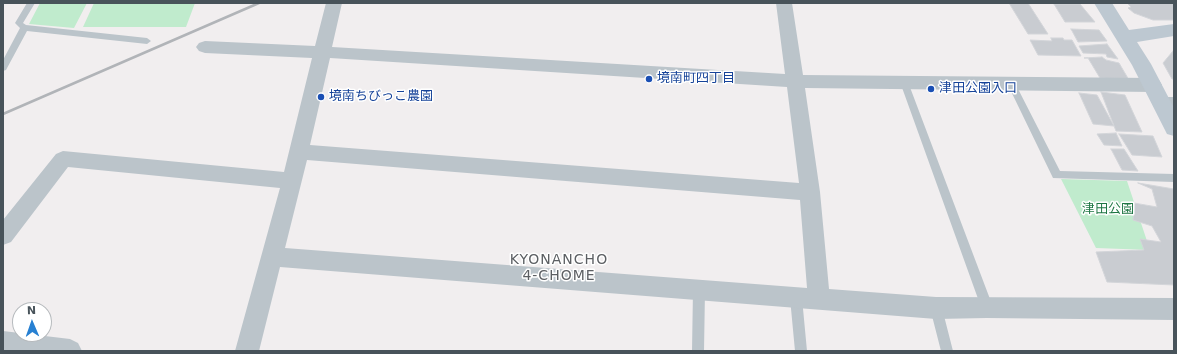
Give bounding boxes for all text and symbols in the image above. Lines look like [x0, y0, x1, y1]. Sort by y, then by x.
place label: 境南町四丁目 [657, 71, 735, 87]
marker: 境南町四丁目 [644, 74, 654, 84]
place label: 津田公園入口 [939, 81, 1017, 97]
marker: 津田公園入口 [926, 84, 936, 94]
place label: 境南ちびっこ農園 [329, 89, 433, 105]
marker: 境南ちびっこ農園 [316, 92, 326, 102]
park label: 津田公園 [1082, 202, 1134, 218]
district label: KYONANCHO 4-CHOME [510, 252, 608, 284]
north arrow [12, 302, 52, 342]
text: N [27, 304, 36, 317]

